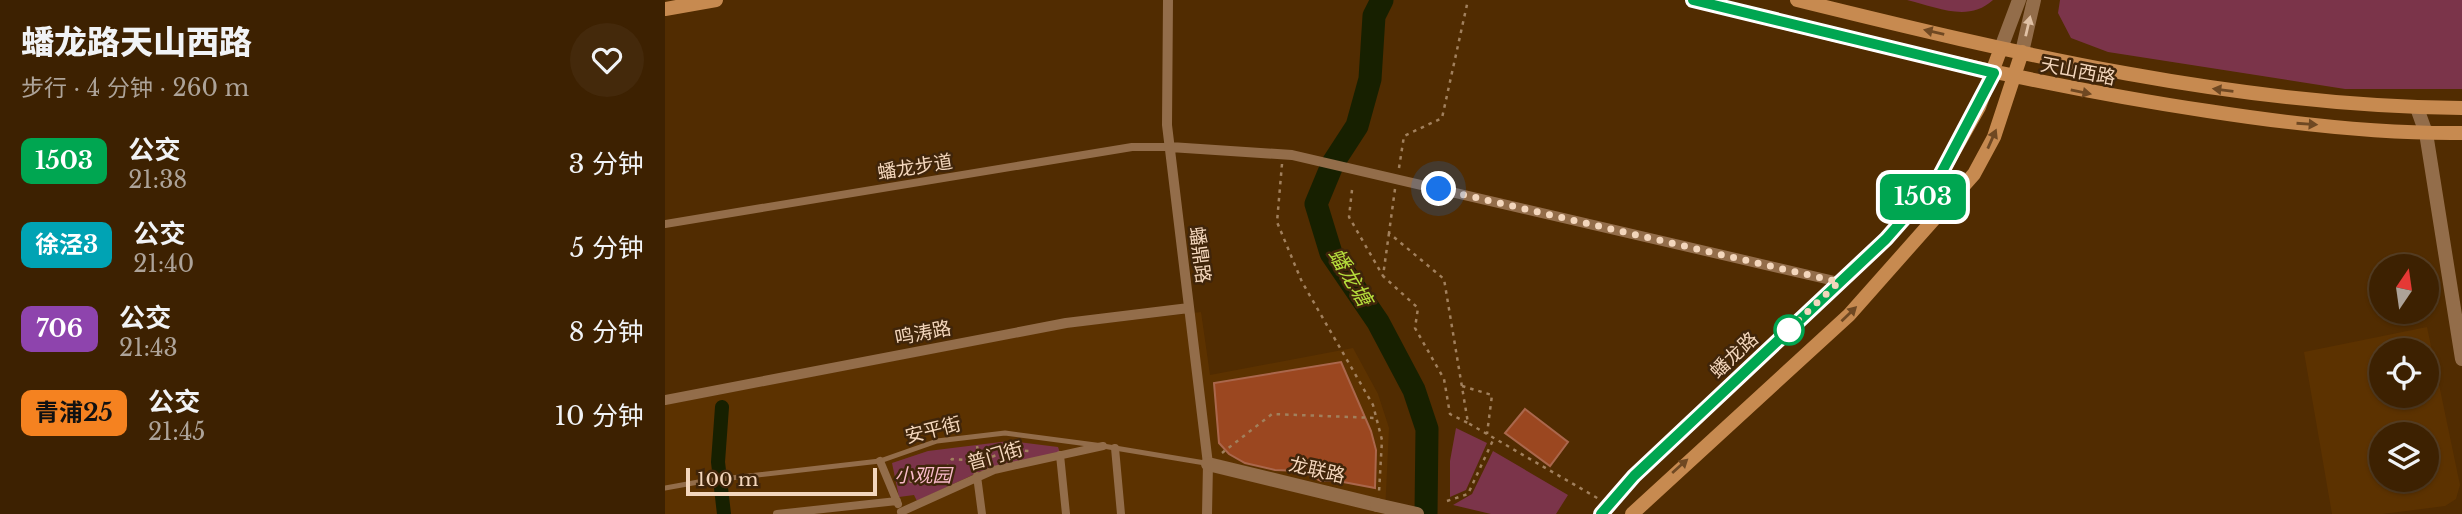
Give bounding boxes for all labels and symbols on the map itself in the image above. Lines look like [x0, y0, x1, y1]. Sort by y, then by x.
one-way arrow [2022, 15, 2033, 37]
one-way arrow [1923, 27, 1945, 38]
street label: 天山西路 [2038, 52, 2118, 90]
one-way arrow [2212, 84, 2234, 95]
one-way arrow [2070, 86, 2092, 97]
one-way arrow [2296, 119, 2318, 130]
one-way arrow [1987, 128, 1998, 149]
street label: 蟠龙步道 [876, 150, 954, 184]
your location [1421, 171, 1456, 206]
line badge: 1503 [1874, 174, 1972, 220]
street label: 蟠鼎路 [1185, 225, 1215, 285]
water label: 蟠龙塘 [1323, 243, 1379, 313]
north arrow [2369, 254, 2439, 324]
one-way arrow [1840, 306, 1857, 322]
unlabelled marker [1774, 315, 1804, 345]
street label: 鸣涛路 [893, 316, 953, 350]
street label: 蟠龙路 [1705, 327, 1763, 383]
street label: 安平街 [903, 412, 963, 448]
street label: 普门街 [964, 437, 1026, 475]
street label: 龙联路 [1287, 452, 1347, 488]
one-way arrow [1671, 459, 1688, 475]
park label: 小观园 [894, 464, 954, 487]
scale bar [686, 465, 877, 497]

